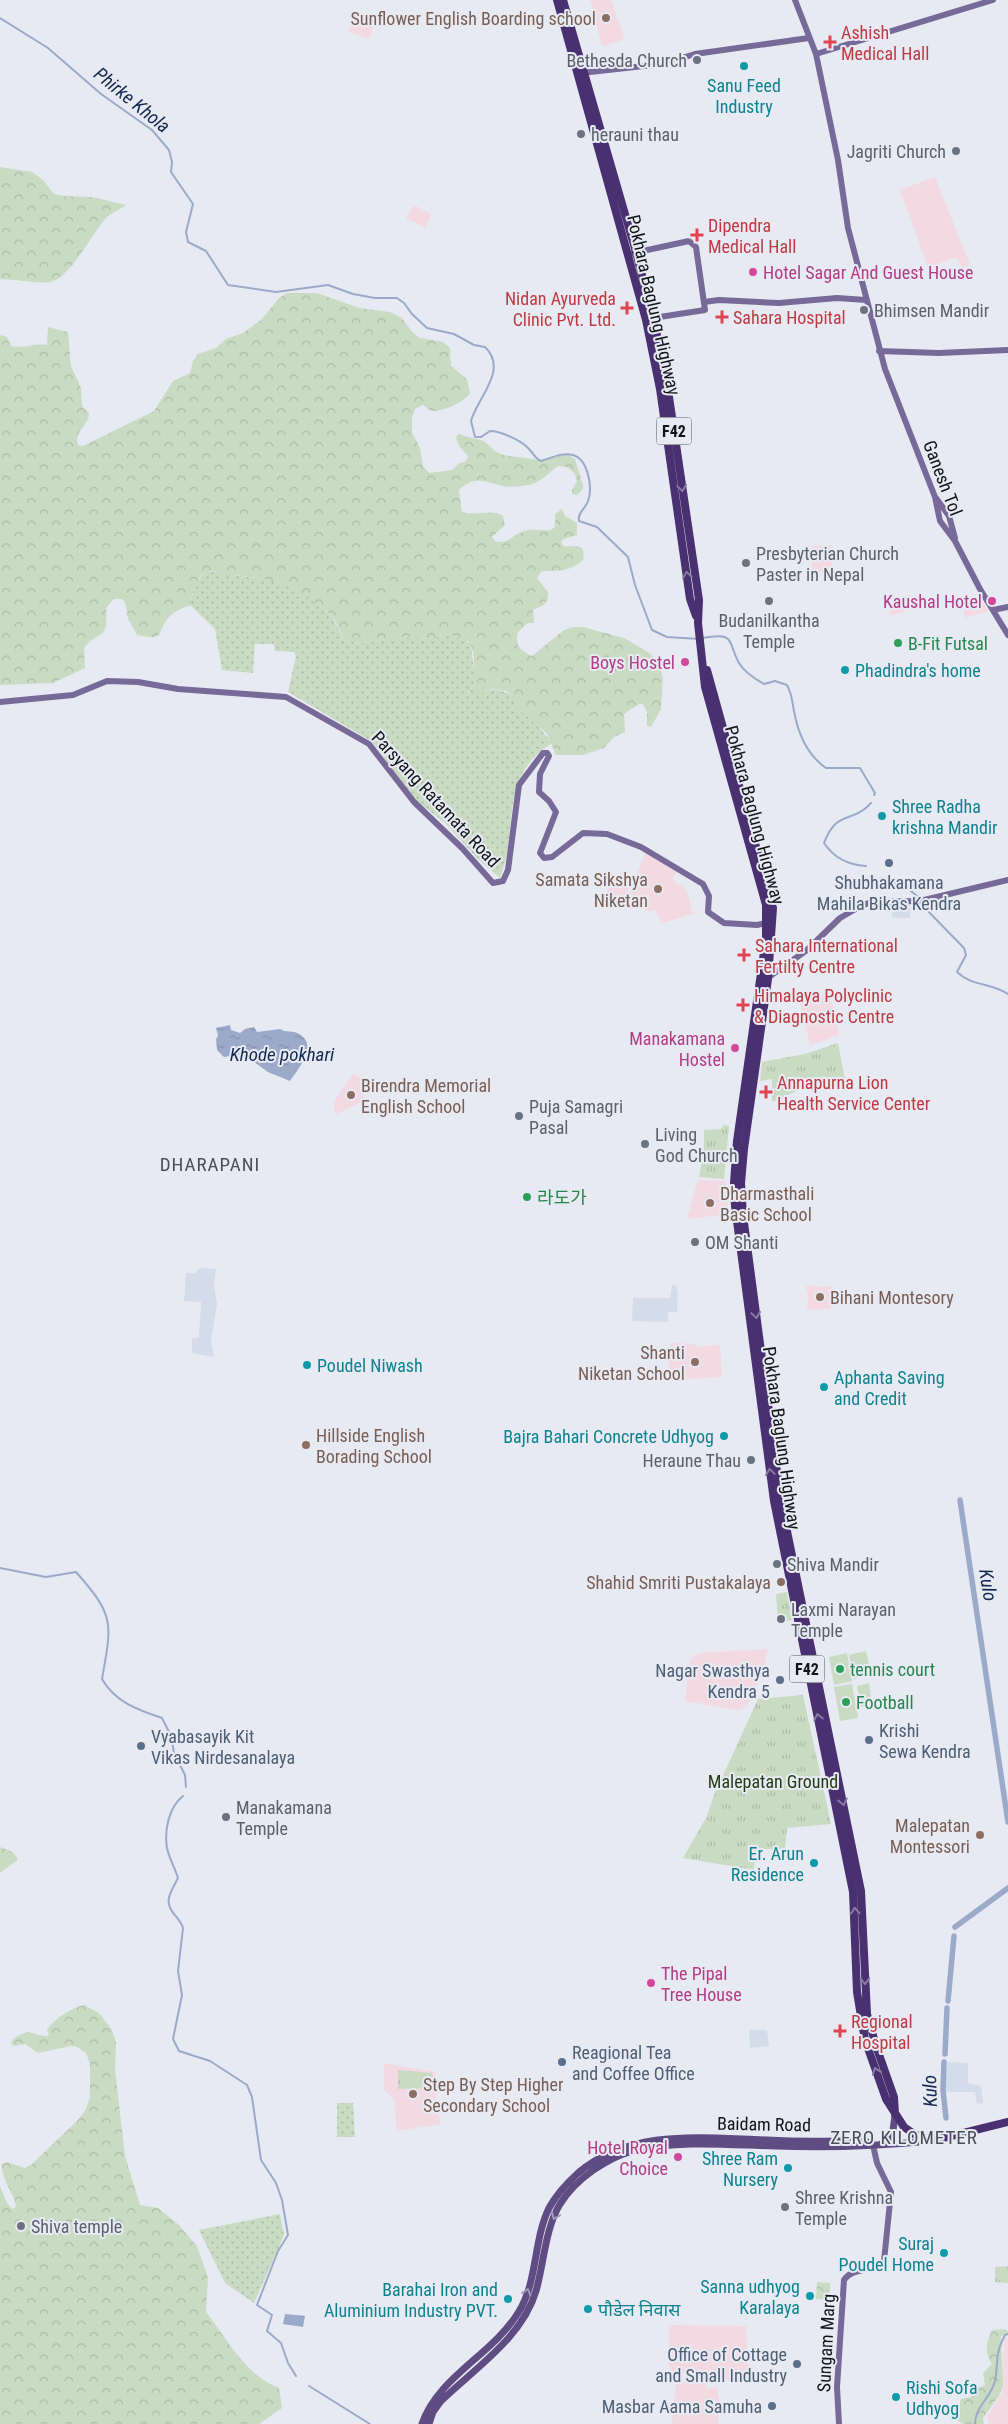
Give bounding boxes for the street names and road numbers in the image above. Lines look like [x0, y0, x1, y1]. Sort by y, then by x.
street label: Pokhara Baglung Highway [623, 213, 685, 398]
road number: F42 [656, 418, 692, 444]
street label: Ganesh Tol [919, 437, 967, 519]
street label: Pokhara Baglung Highway [721, 723, 789, 907]
street label: Parsyang Ratamata Road [367, 727, 505, 871]
street label: Pokhara Baglung Highway [759, 1345, 805, 1531]
road number: F42 [790, 1656, 824, 1682]
street label: Baidam Road [717, 2113, 811, 2135]
street label: Sungam Marg [813, 2293, 839, 2393]

